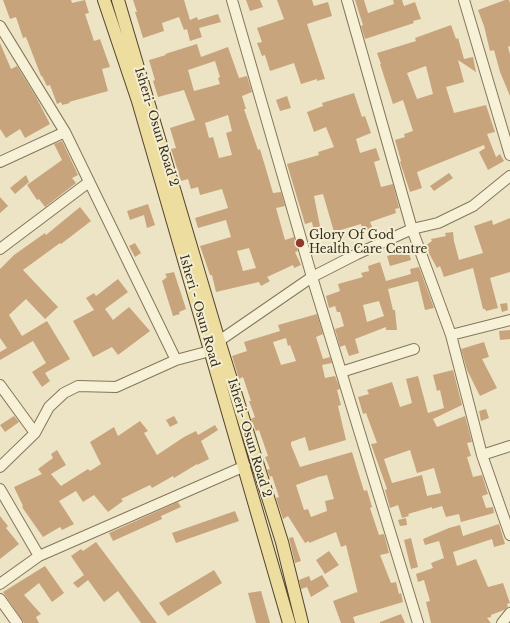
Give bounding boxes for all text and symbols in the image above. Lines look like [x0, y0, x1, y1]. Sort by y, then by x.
street label: Isheri- Osun Road 2 [131, 66, 181, 188]
place label: Glory Of God Health Care Centre [309, 229, 427, 257]
marker: Glory Of God Health Care Centre [294, 237, 306, 249]
street label: Isheri - Osun Road [176, 253, 222, 369]
street label: Isheri- Osun Road 2 [224, 377, 274, 499]

